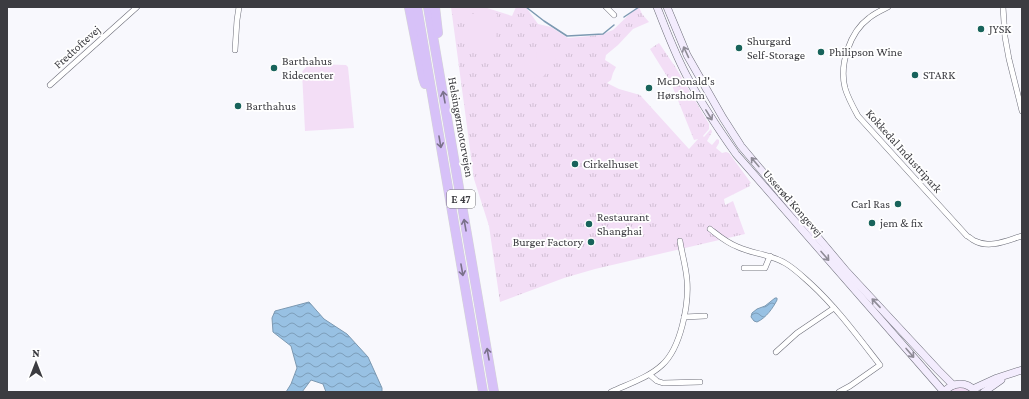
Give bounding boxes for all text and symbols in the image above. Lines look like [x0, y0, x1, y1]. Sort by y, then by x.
street label: Fredtoftevej [51, 22, 103, 71]
place label: JYSK [988, 22, 1011, 36]
marker: JYSK [976, 24, 986, 34]
place label: Shurgard Self-Storage [747, 34, 805, 62]
marker: Shurgard Self-Storage [734, 43, 744, 53]
place label: Philipson Wine [829, 45, 902, 59]
one-way arrow [682, 46, 689, 58]
marker: Philipson Wine [816, 47, 826, 57]
place label: Barthahus Ridecenter [282, 54, 334, 82]
marker: Barthahus Ridecenter [269, 63, 279, 73]
place label: STARK [923, 68, 955, 82]
marker: STARK [910, 70, 920, 80]
place label: McDonald's Hørsholm [657, 74, 715, 102]
street label: Helsingørmotorvejen [445, 76, 477, 179]
marker: McDonald's Hørsholm [644, 83, 654, 93]
one-way arrow [439, 91, 447, 104]
place label: Barthahus [246, 99, 296, 113]
marker: Barthahus [233, 101, 243, 111]
street label: Kokkedal Industripark [863, 106, 945, 196]
one-way arrow [706, 109, 714, 121]
one-way arrow [436, 135, 444, 148]
one-way arrow [750, 156, 759, 167]
place label: Cirkelhuset [583, 157, 639, 171]
marker: Cirkelhuset [570, 159, 580, 169]
street label: Usserød Kongevej [760, 166, 826, 240]
road number: E 47 [447, 190, 475, 208]
place label: Carl Ras [851, 197, 890, 211]
marker: Carl Ras [893, 199, 903, 209]
place label: Restaurant Shanghai [597, 210, 650, 238]
place label: jem & fix [879, 216, 923, 230]
marker: jem & fix [867, 218, 877, 228]
one-way arrow [461, 219, 469, 232]
marker: Restaurant Shanghai [584, 219, 594, 229]
place label: Burger Factory [513, 235, 583, 249]
marker: Burger Factory [586, 237, 596, 247]
one-way arrow [820, 250, 829, 261]
one-way arrow [458, 263, 466, 276]
one-way arrow [872, 298, 881, 308]
north arrow [16, 343, 56, 383]
text: N [32, 347, 40, 359]
one-way arrow [483, 347, 491, 360]
one-way arrow [905, 348, 914, 358]

